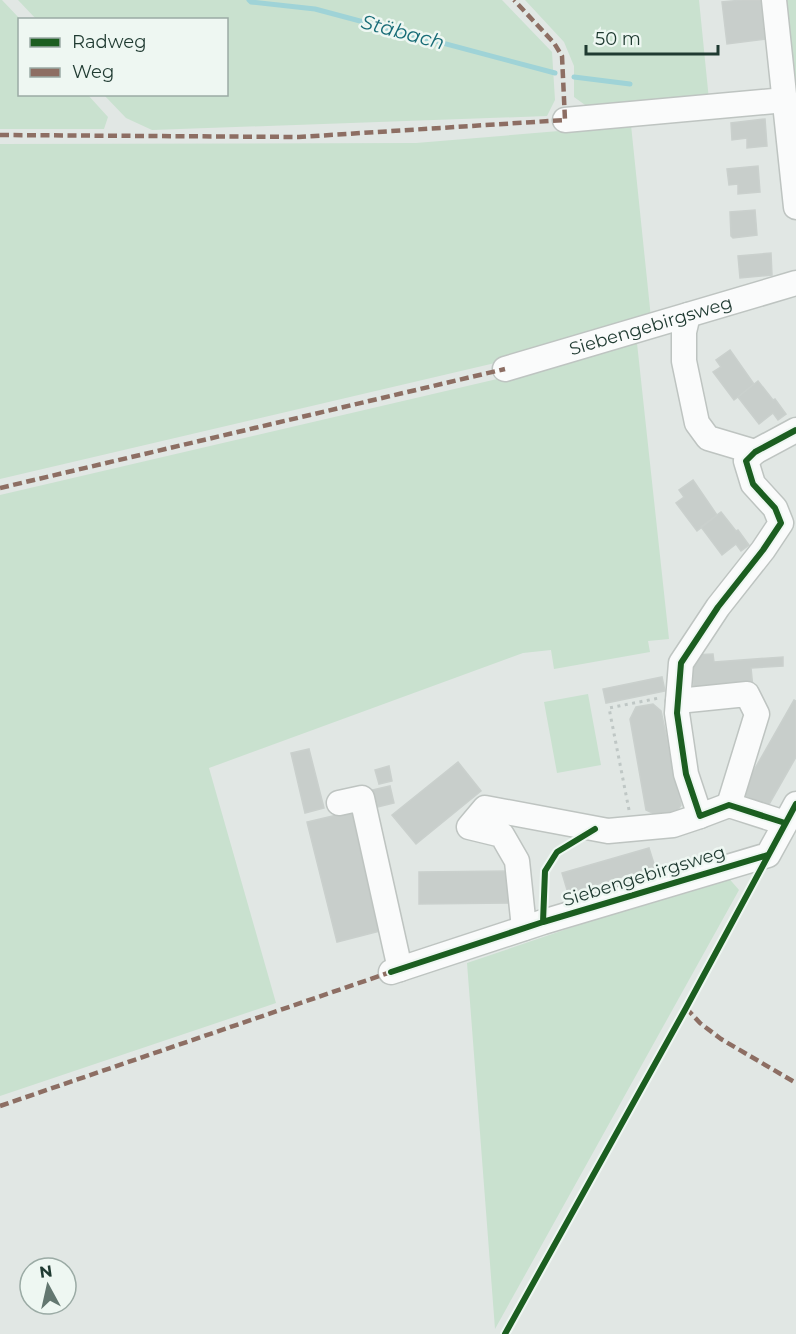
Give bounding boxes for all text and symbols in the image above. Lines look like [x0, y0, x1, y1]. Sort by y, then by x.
water label: Stäbach [359, 9, 447, 55]
legend [18, 18, 228, 96]
scale bar [586, 18, 718, 56]
text: 50 m [595, 28, 641, 50]
text: Radweg [72, 31, 147, 53]
text: Weg [72, 61, 114, 83]
street label: Siebengebirgsweg [567, 291, 735, 360]
street label: Siebengebirgsweg [560, 841, 728, 911]
north arrow [18, 1256, 78, 1316]
text: N [38, 1261, 54, 1282]

